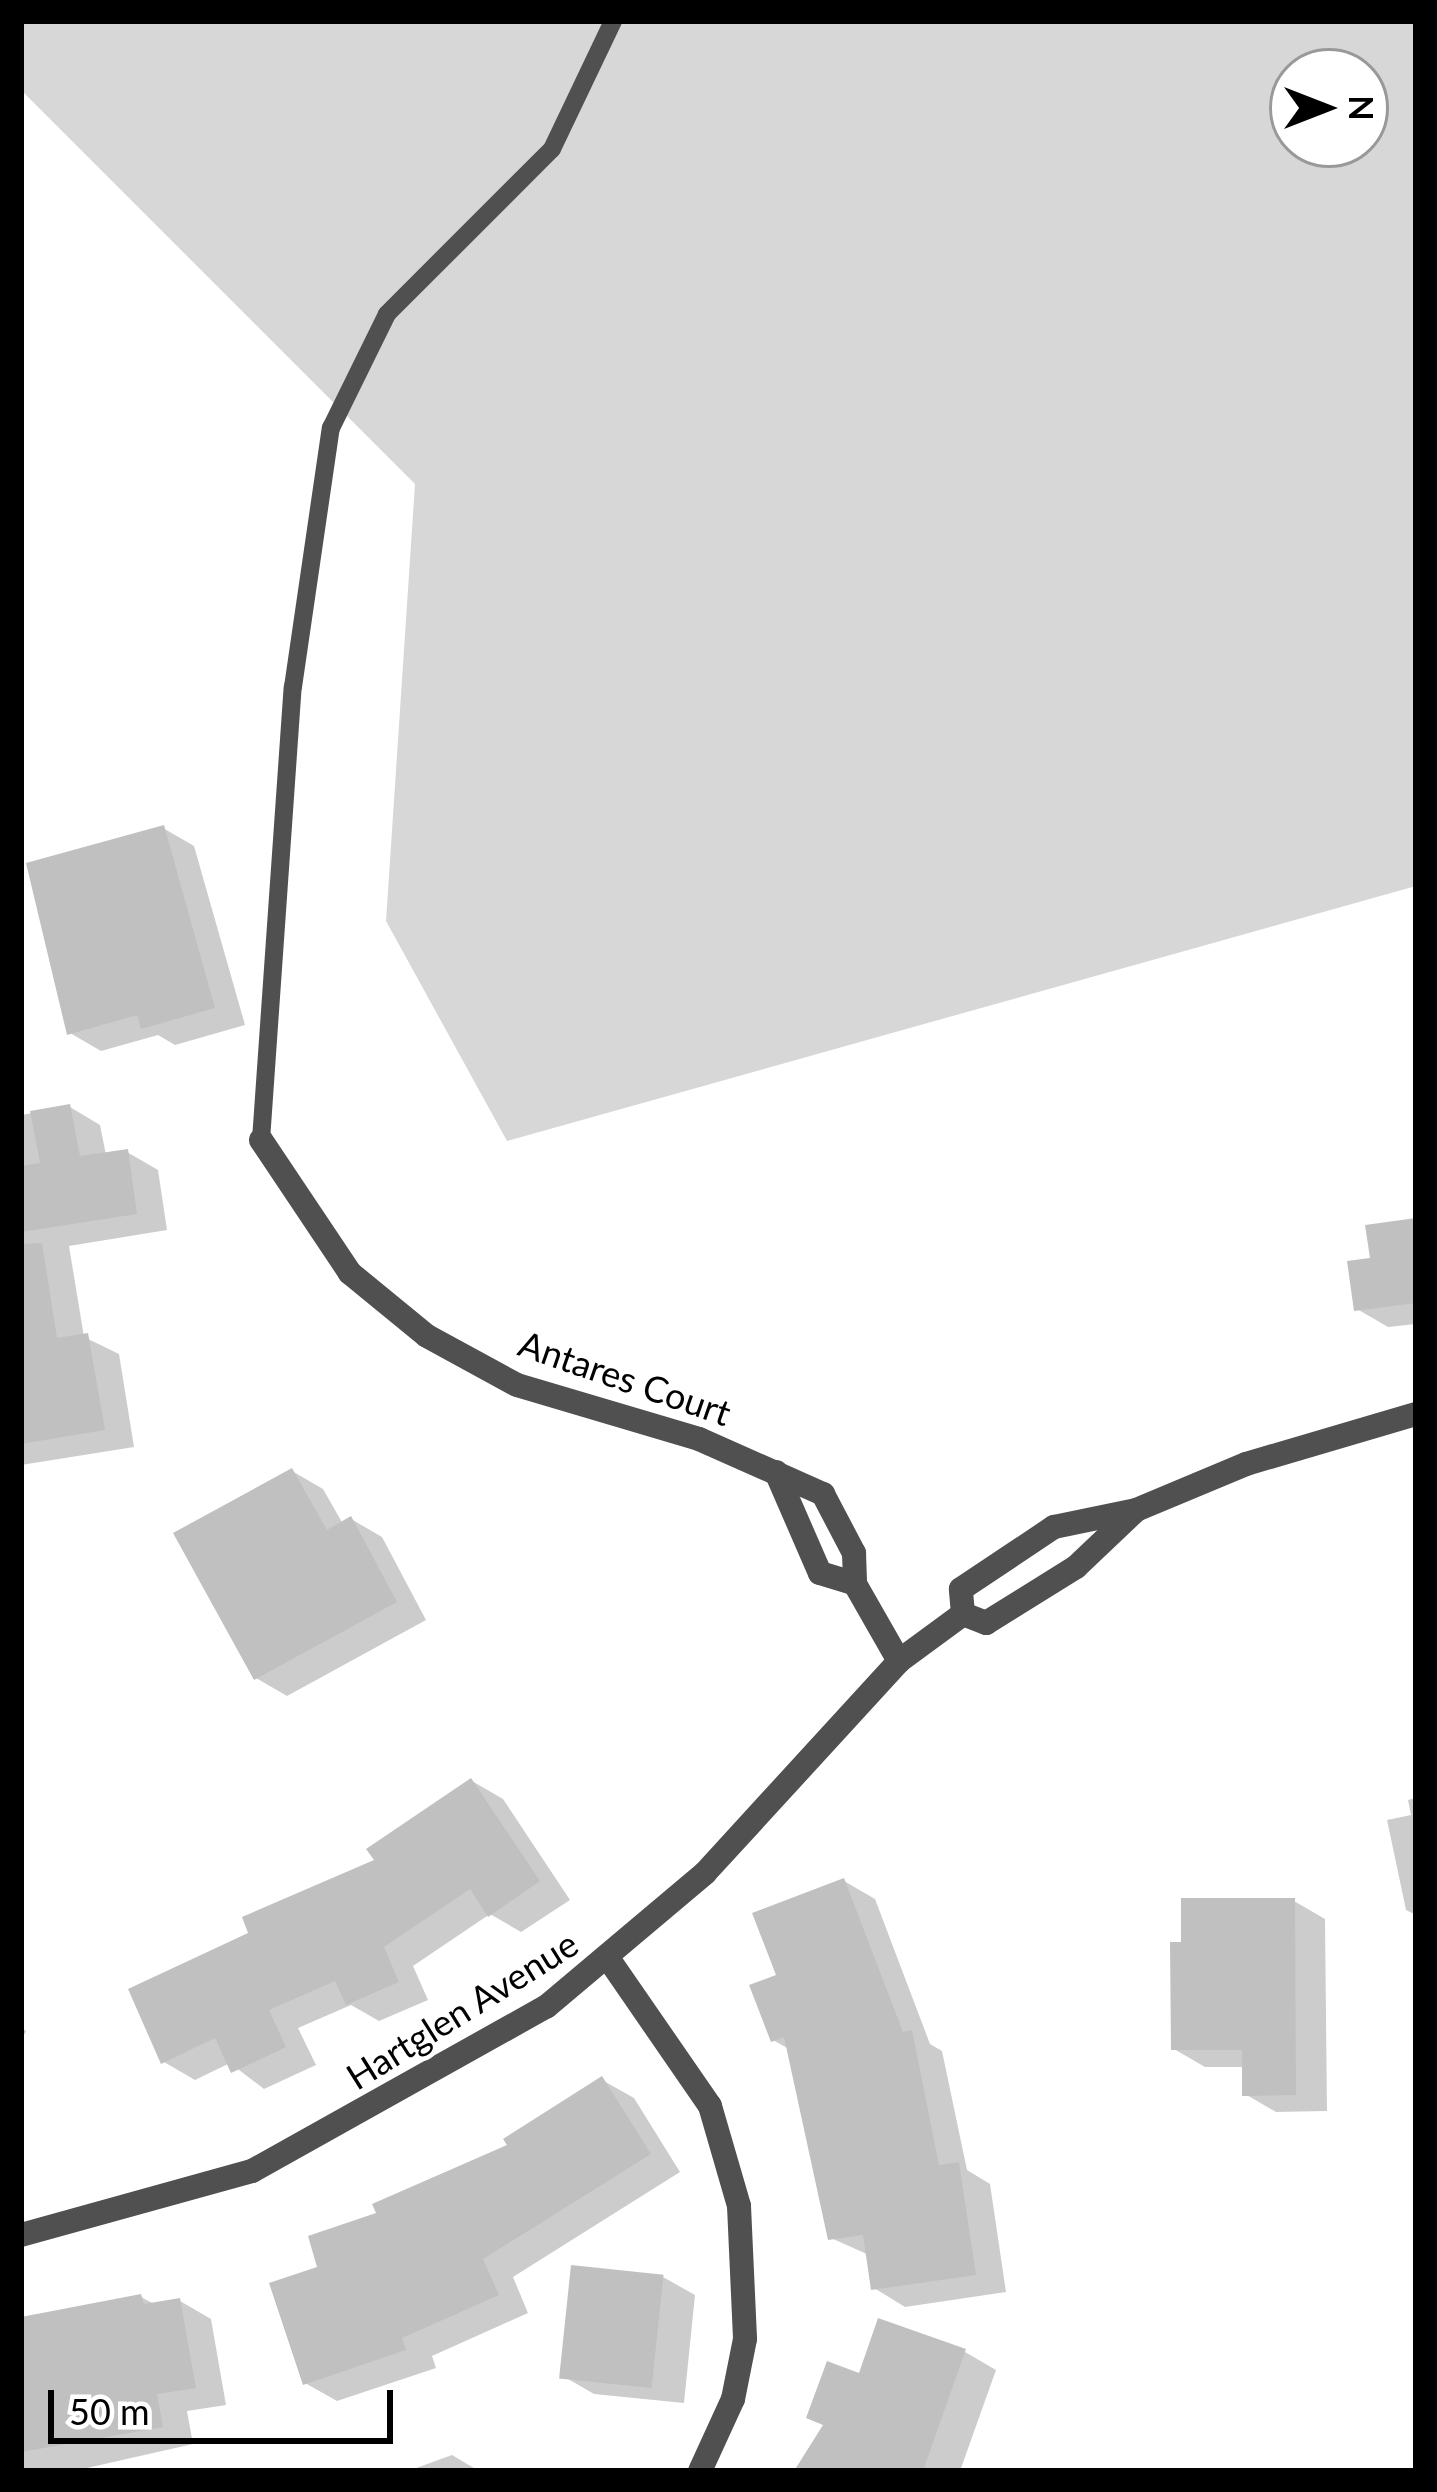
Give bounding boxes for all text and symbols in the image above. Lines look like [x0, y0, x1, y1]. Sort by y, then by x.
north arrow [1269, 48, 1389, 168]
text: N [1342, 95, 1382, 121]
street label: Antares Court [513, 1322, 737, 1434]
street label: Hartglen Avenue [338, 1921, 586, 2099]
scale bar [54, 2366, 399, 2440]
text: 50 m [69, 2389, 150, 2433]

